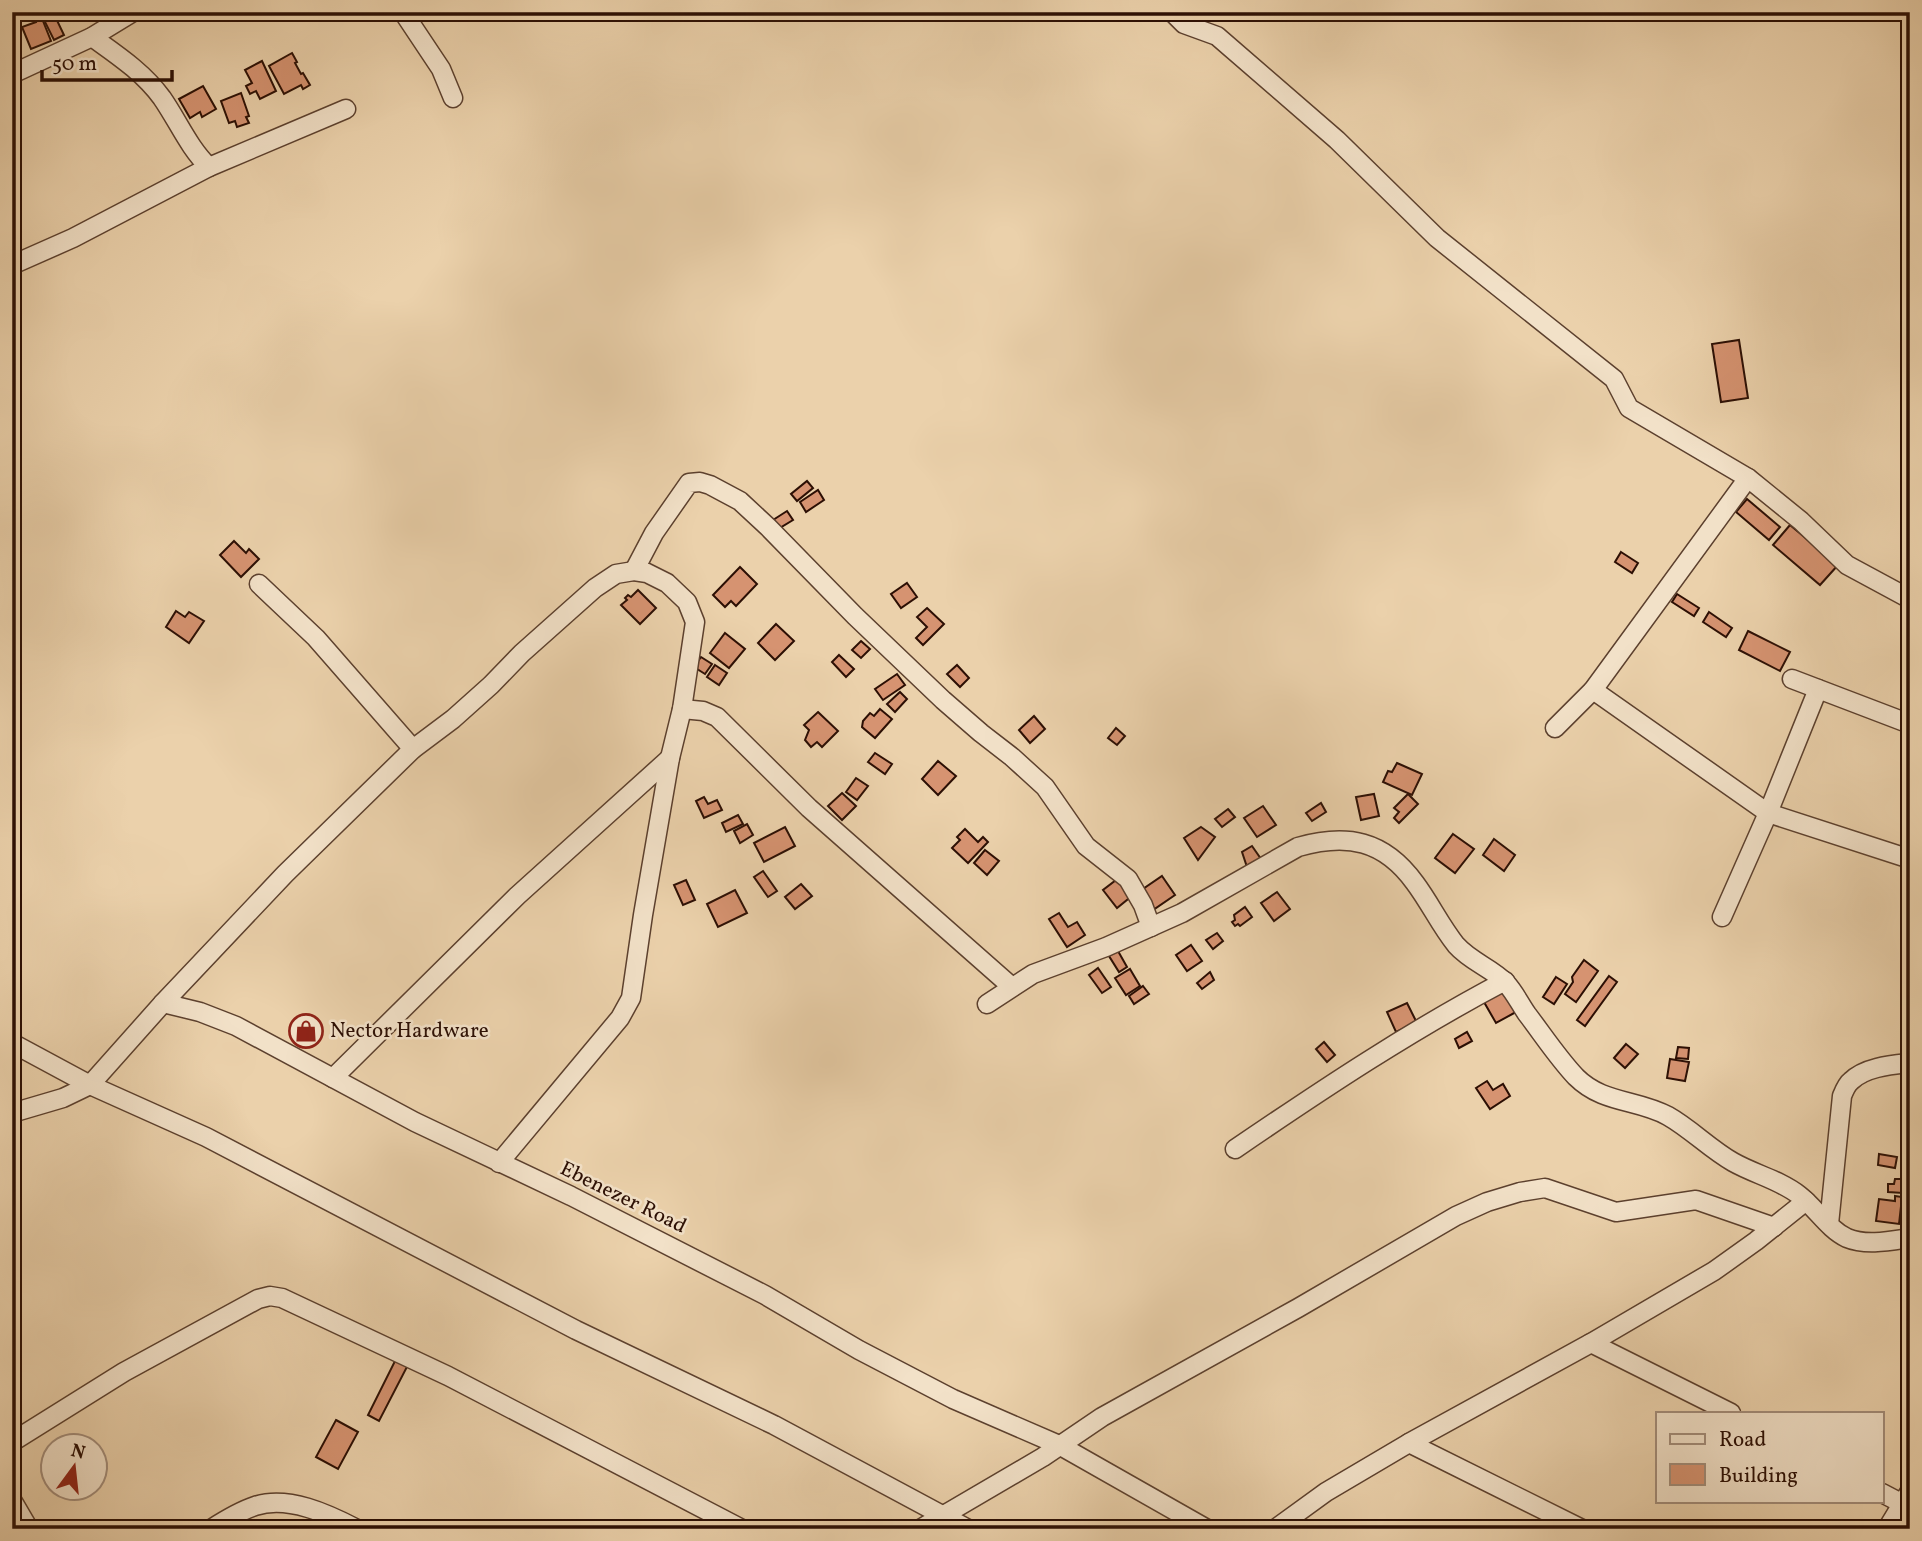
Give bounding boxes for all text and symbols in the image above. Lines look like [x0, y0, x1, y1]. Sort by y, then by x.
scale bar [42, 38, 172, 82]
text: 50 m [52, 50, 97, 79]
shop icon: Nector Hardware [287, 1012, 325, 1050]
place label: Nector Hardware [330, 1017, 489, 1046]
street label: Ebenezer Road [555, 1155, 691, 1241]
legend [1656, 1412, 1884, 1502]
text: Road [1719, 1426, 1766, 1455]
north arrow [38, 1432, 108, 1502]
text: N [68, 1438, 88, 1467]
text: Building [1719, 1462, 1798, 1491]

